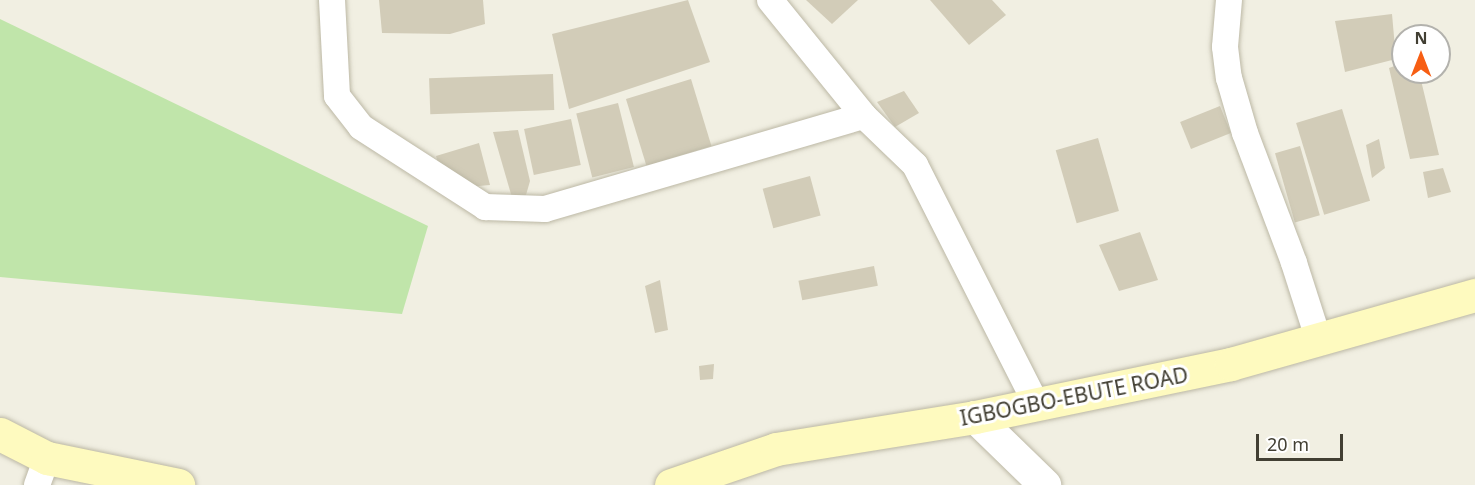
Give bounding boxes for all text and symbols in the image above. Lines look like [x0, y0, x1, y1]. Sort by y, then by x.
north arrow [1391, 24, 1451, 84]
text: N [1414, 27, 1428, 49]
street label: IGBOGBO-EBUTE ROAD [958, 362, 1190, 430]
scale bar [1259, 422, 1346, 460]
text: 20 m [1267, 432, 1309, 456]

